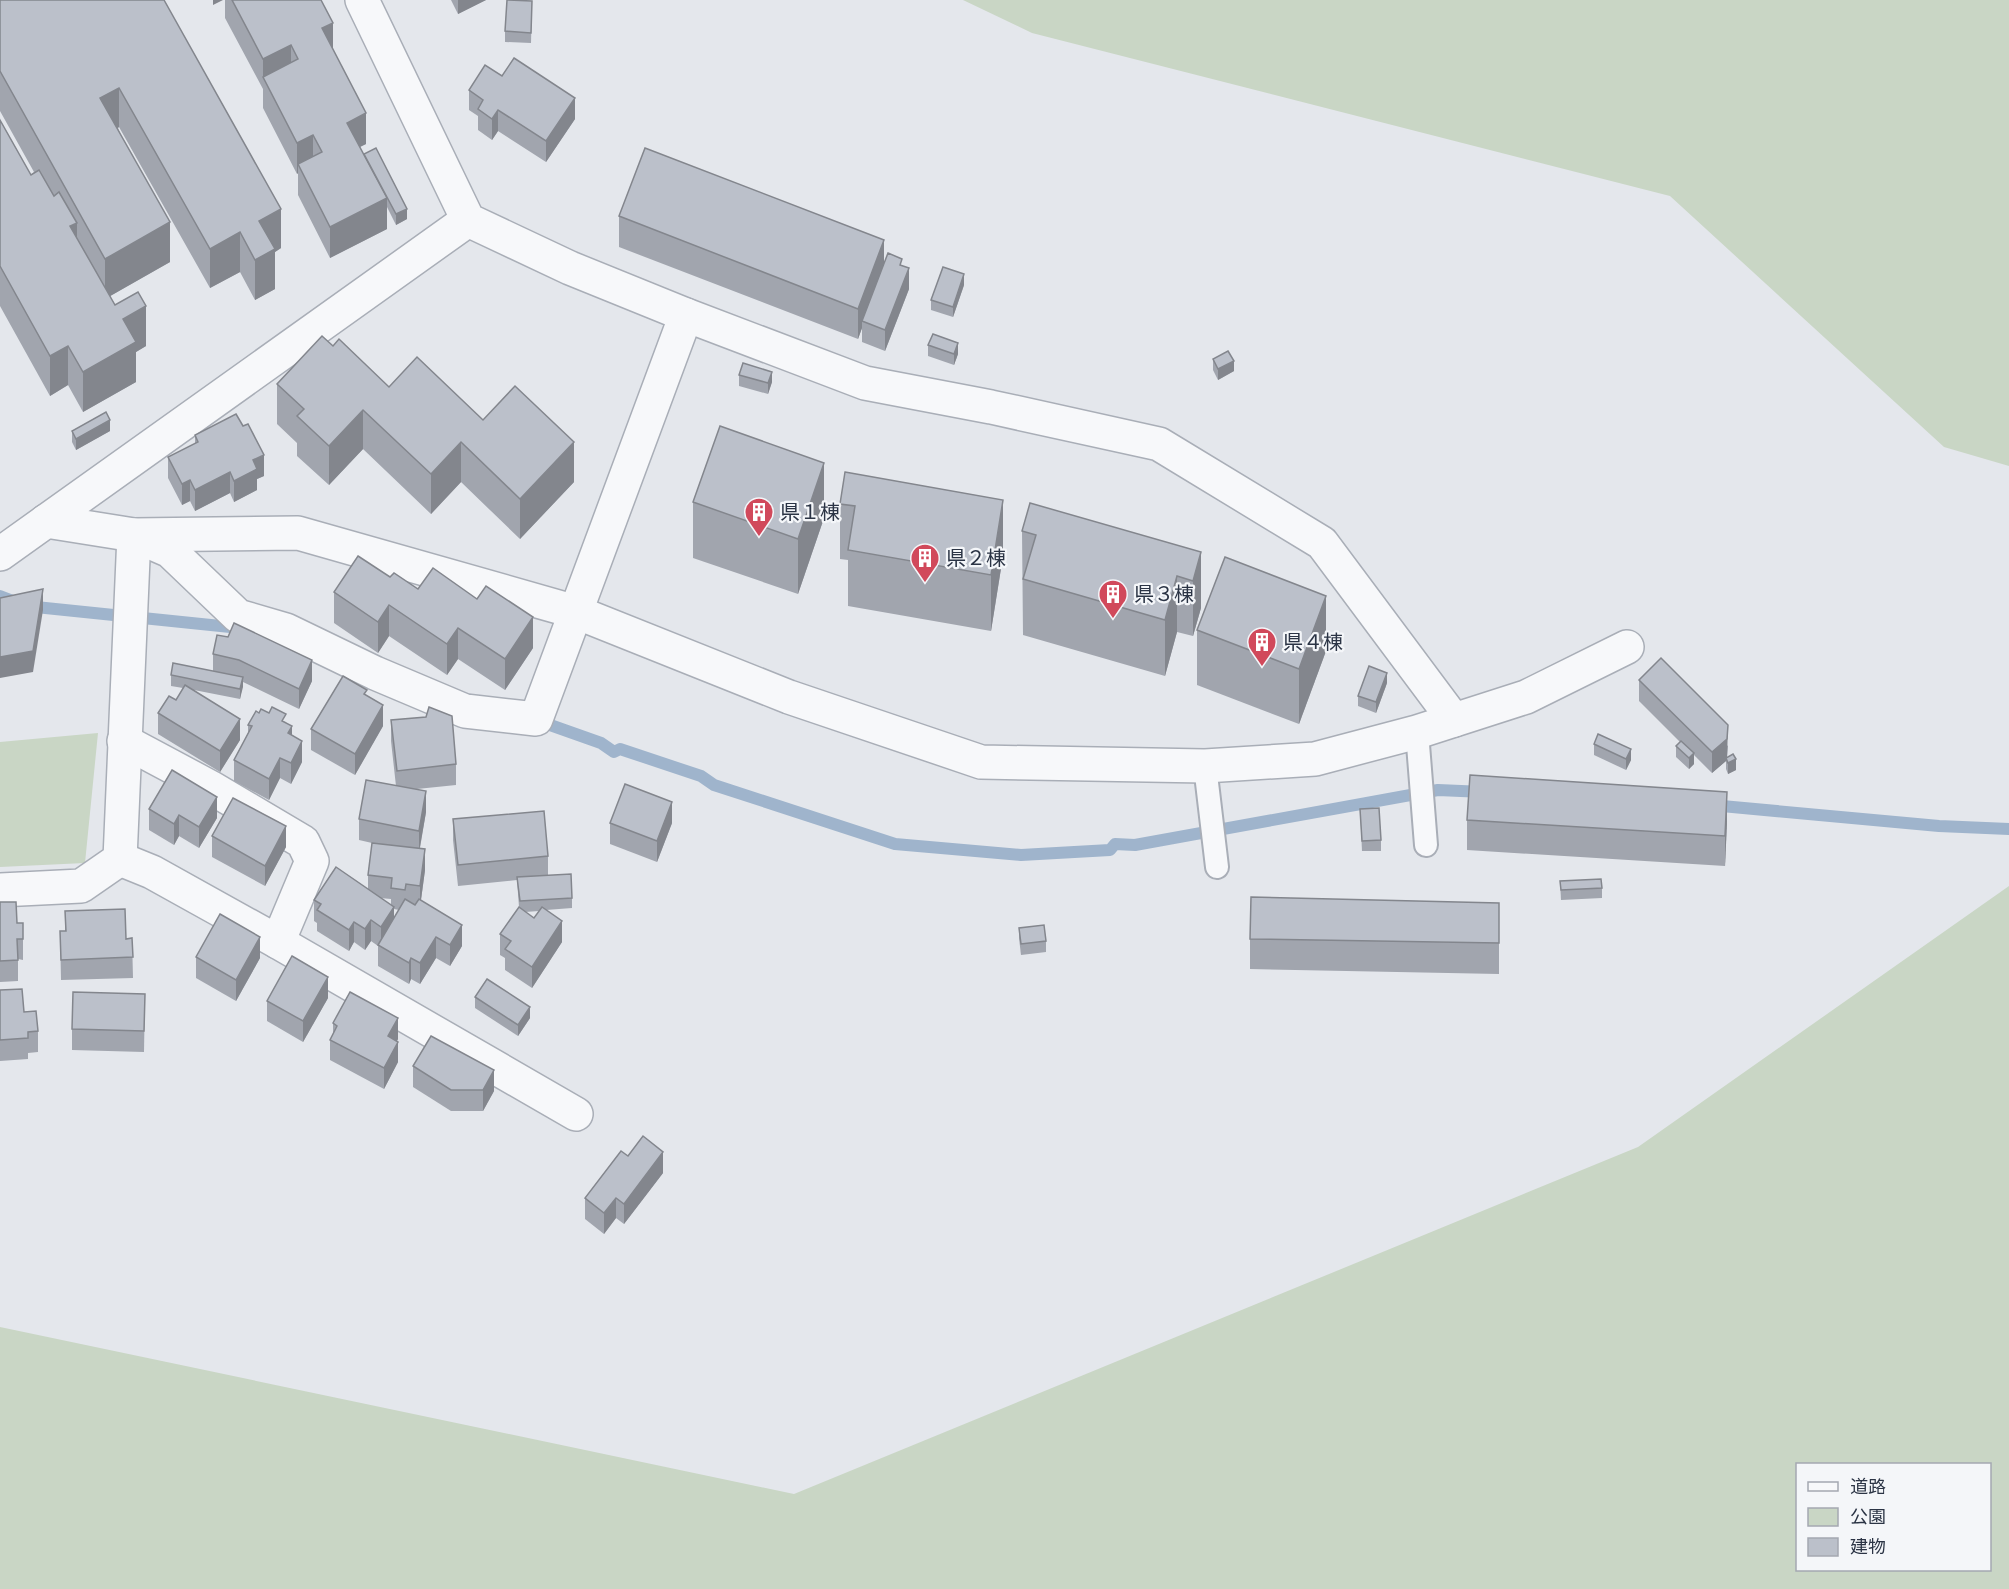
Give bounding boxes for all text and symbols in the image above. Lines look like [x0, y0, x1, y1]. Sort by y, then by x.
building icon: 県１棟 [743, 496, 775, 538]
place label: 県１棟 [780, 501, 840, 525]
building icon: 県２棟 [909, 542, 941, 584]
place label: 県２棟 [946, 547, 1006, 571]
building icon: 県３棟 [1097, 578, 1129, 620]
place label: 県３棟 [1134, 583, 1194, 607]
building icon: 県４棟 [1246, 626, 1278, 668]
place label: 県４棟 [1283, 631, 1343, 655]
legend [1796, 1463, 1991, 1571]
text: 道路 [1850, 1476, 1886, 1498]
text: 公園 [1850, 1506, 1886, 1528]
text: 建物 [1850, 1536, 1886, 1558]

